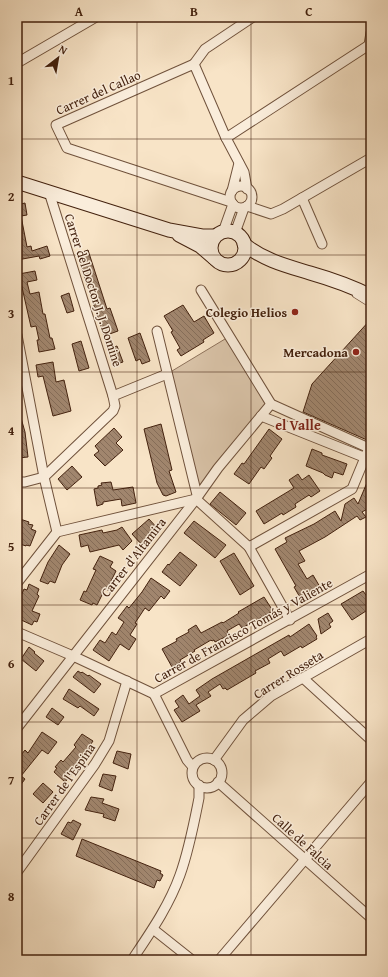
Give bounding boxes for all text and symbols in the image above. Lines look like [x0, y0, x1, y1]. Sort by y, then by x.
text: A [75, 2, 84, 21]
text: B [190, 2, 198, 21]
text: C [305, 2, 313, 21]
north arrow [38, 38, 78, 78]
text: N [56, 41, 71, 59]
street label: Carrer del Callao [53, 65, 144, 120]
text: 1 [8, 71, 14, 90]
text: 2 [8, 187, 15, 206]
street label: Carrer del Doctor J. J. Domine [60, 211, 127, 369]
place label: Colegio Helios [206, 303, 287, 322]
text: 3 [8, 304, 14, 323]
marker: Colegio Helios [290, 307, 300, 317]
place label: Mercadona [283, 343, 348, 362]
marker: Mercadona [351, 347, 361, 357]
district label: el Valle [275, 415, 321, 435]
text: 4 [8, 421, 15, 440]
street label: Carrer d'Altamira [96, 513, 171, 601]
text: 5 [8, 537, 15, 556]
street label: Carrer de Francisco Tomás y Valiente [150, 573, 336, 688]
street label: Carrer Rosseta [250, 645, 328, 703]
text: 6 [8, 654, 15, 673]
street label: Carrer de l'Espina [29, 738, 100, 829]
text: 7 [8, 771, 15, 790]
street label: Calle de Falcia [268, 809, 338, 875]
text: 8 [8, 887, 15, 906]

